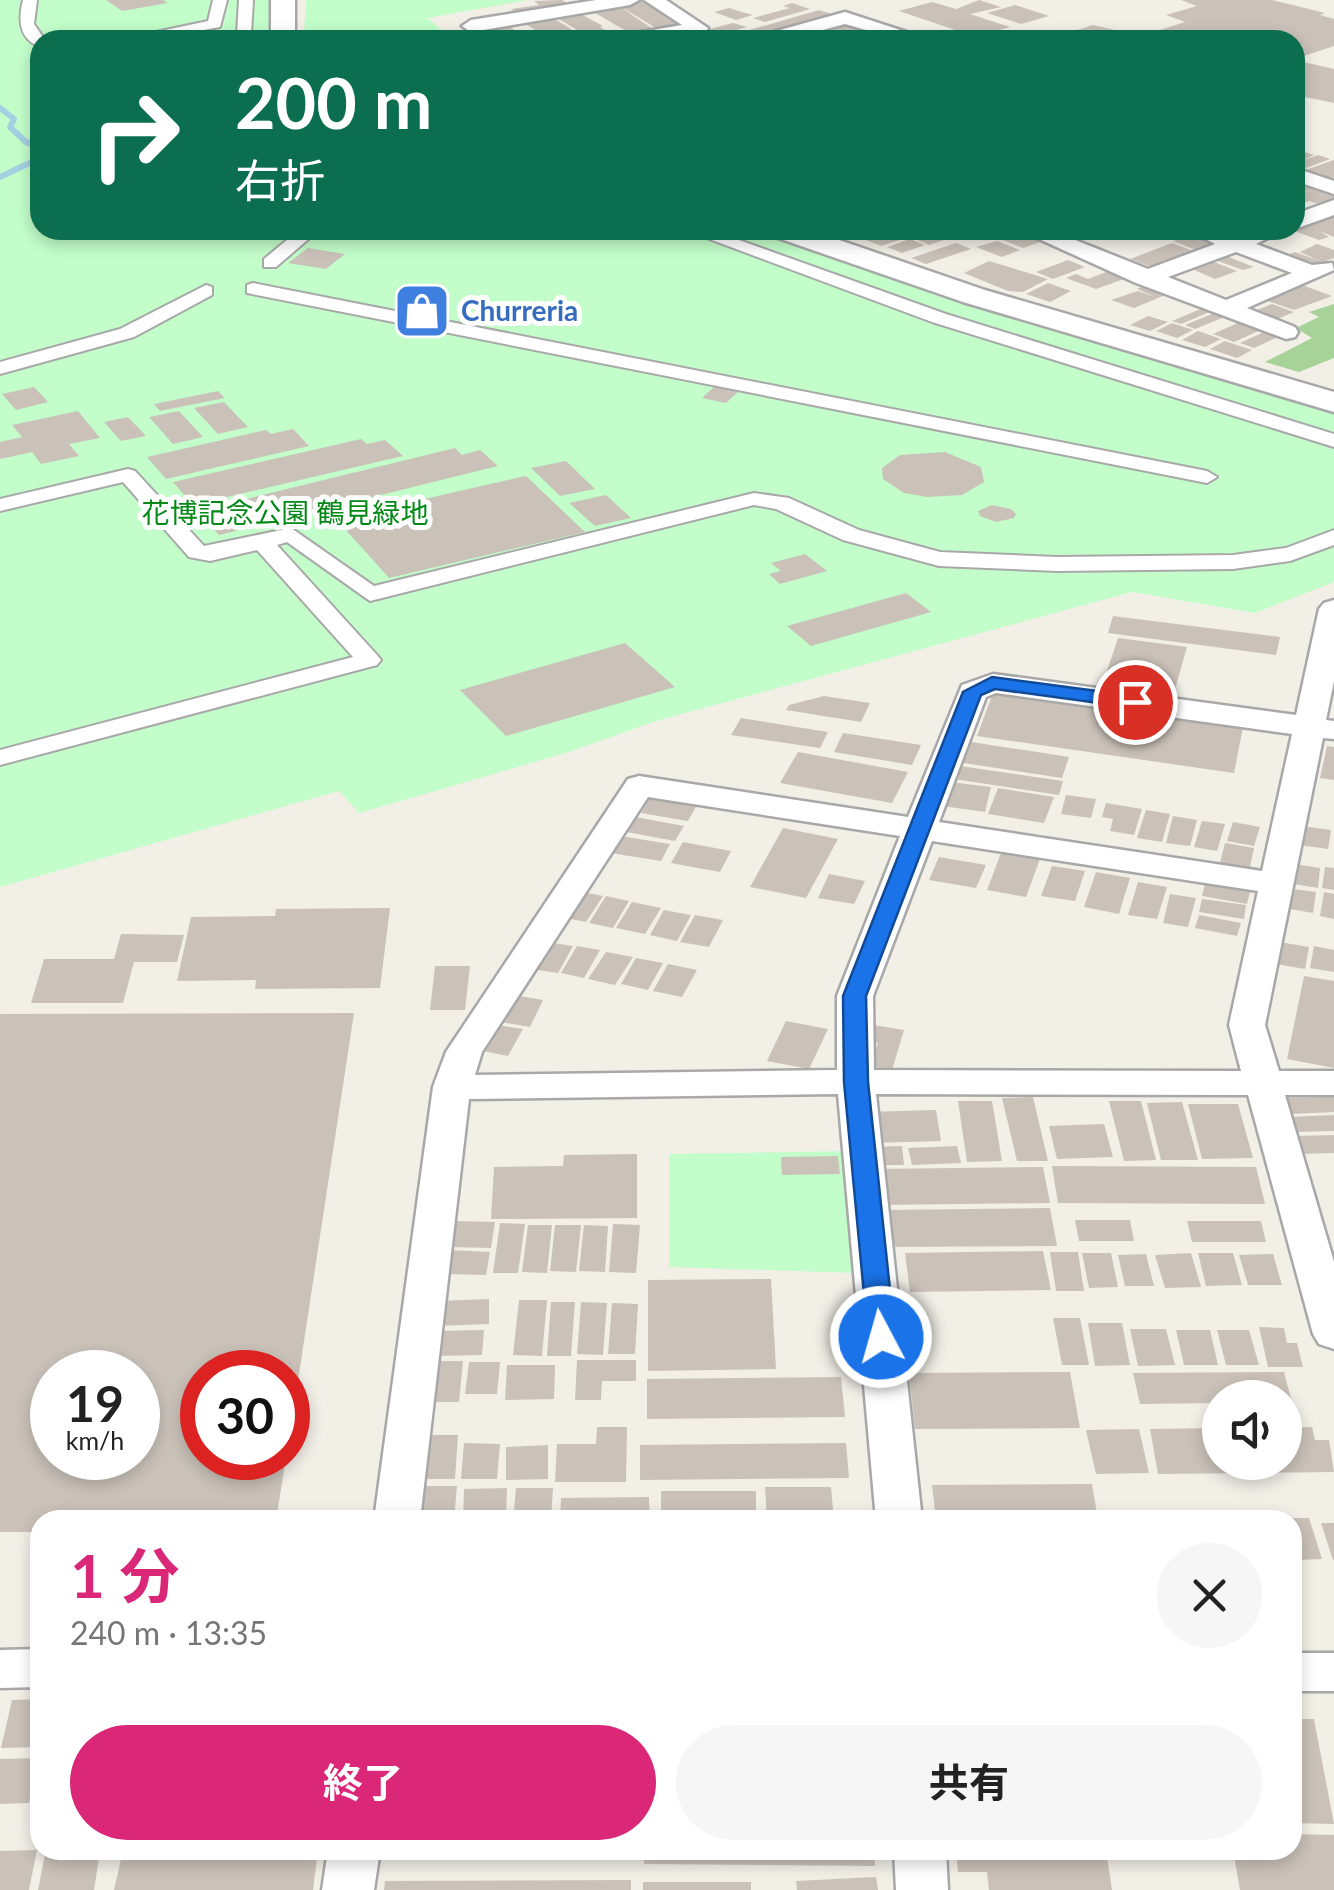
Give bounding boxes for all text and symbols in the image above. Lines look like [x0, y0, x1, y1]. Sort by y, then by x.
text: 200 m [235, 60, 432, 144]
icon: right [70, 70, 200, 200]
text: 右折 [235, 153, 325, 207]
shop icon: Churreria [392, 281, 452, 341]
place label: Churreria [461, 293, 578, 327]
park label: 花博記念公園 鶴見緑地 [141, 495, 429, 529]
pin [1093, 660, 1178, 745]
icon: arrive [1108, 675, 1163, 730]
position arrow [829, 1285, 933, 1389]
speed limit sign: 30 [180, 1350, 310, 1480]
text: 19 [66, 1373, 124, 1433]
map controls [1202, 1380, 1302, 1480]
button: sound [1202, 1380, 1302, 1480]
text: km/h [66, 1425, 124, 1455]
text: 1 分 [70, 1539, 179, 1611]
button: close [1157, 1543, 1262, 1648]
text: 240 m · 13:35 [70, 1613, 267, 1652]
button: 終了 [70, 1725, 656, 1840]
button: 共有 [676, 1725, 1262, 1840]

